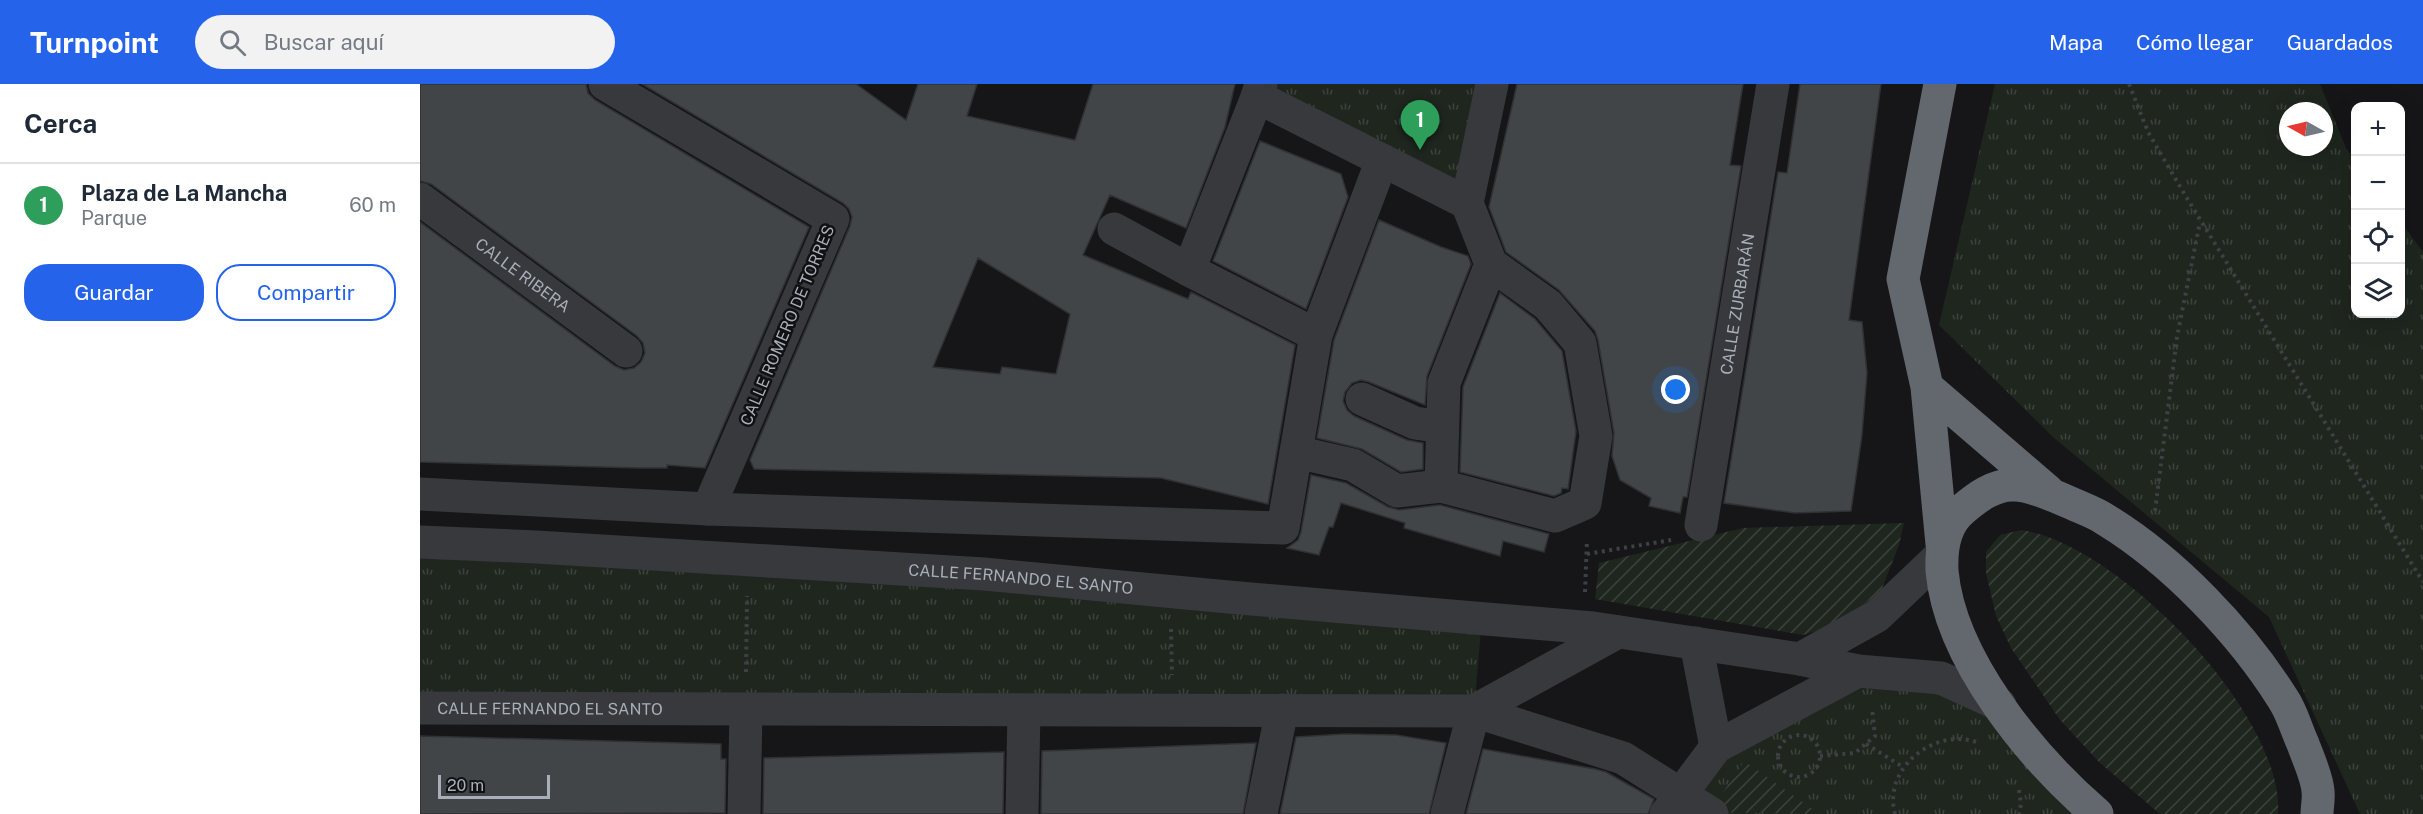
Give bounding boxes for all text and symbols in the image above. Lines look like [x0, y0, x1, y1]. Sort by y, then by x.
search box [195, 15, 615, 69]
text: Turnpoint [30, 26, 159, 59]
icon: search [216, 26, 249, 59]
text: Buscar aquí [264, 29, 384, 55]
text: Mapa [2049, 30, 2103, 55]
text: Cómo llegar [2136, 30, 2254, 55]
text: Guardados [2287, 30, 2393, 55]
pin: 1 [1400, 100, 1440, 150]
north arrow [2279, 102, 2333, 156]
map controls [2351, 102, 2405, 318]
button: + [2351, 102, 2405, 156]
text: Cerca [24, 108, 97, 139]
button: − [2351, 156, 2405, 210]
text: Plaza de La Mancha [81, 180, 287, 206]
text: 1 [39, 193, 48, 217]
text: 60 m [349, 193, 396, 217]
text: Parque [81, 206, 147, 230]
button: locate [2351, 210, 2405, 264]
street label: CALLE ROMERO DE TORRES [737, 222, 838, 428]
street label: CALLE ZURBARÁN [1717, 232, 1758, 376]
street label: CALLE RIBERA [472, 234, 574, 317]
button: Guardar [24, 264, 204, 321]
button: Compartir [216, 264, 396, 321]
button: layers [2351, 264, 2405, 318]
your location [1661, 375, 1690, 404]
street label: CALLE FERNANDO EL SANTO [908, 560, 1134, 598]
street label: CALLE FERNANDO EL SANTO [437, 699, 663, 719]
scale bar [438, 772, 550, 800]
text: 20 m [447, 776, 484, 795]

